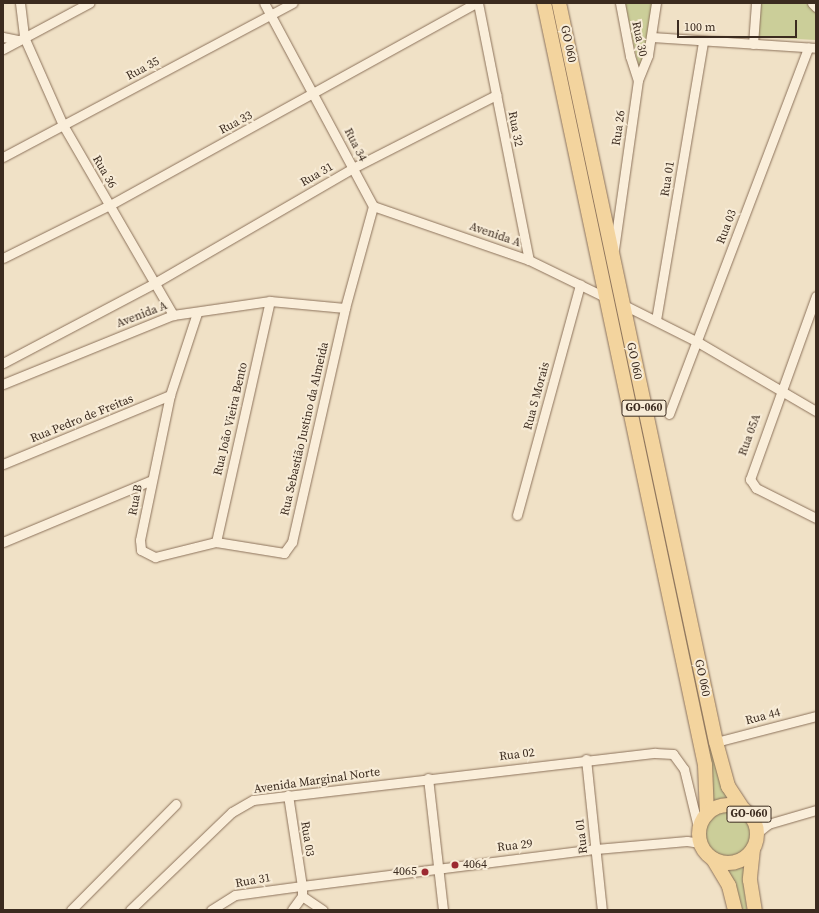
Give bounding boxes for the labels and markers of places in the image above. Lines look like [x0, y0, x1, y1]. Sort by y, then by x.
place label: 4064 [463, 858, 487, 872]
marker: 4064 [450, 860, 460, 870]
place label: 4065 [393, 865, 417, 879]
marker: 4065 [420, 867, 430, 877]

